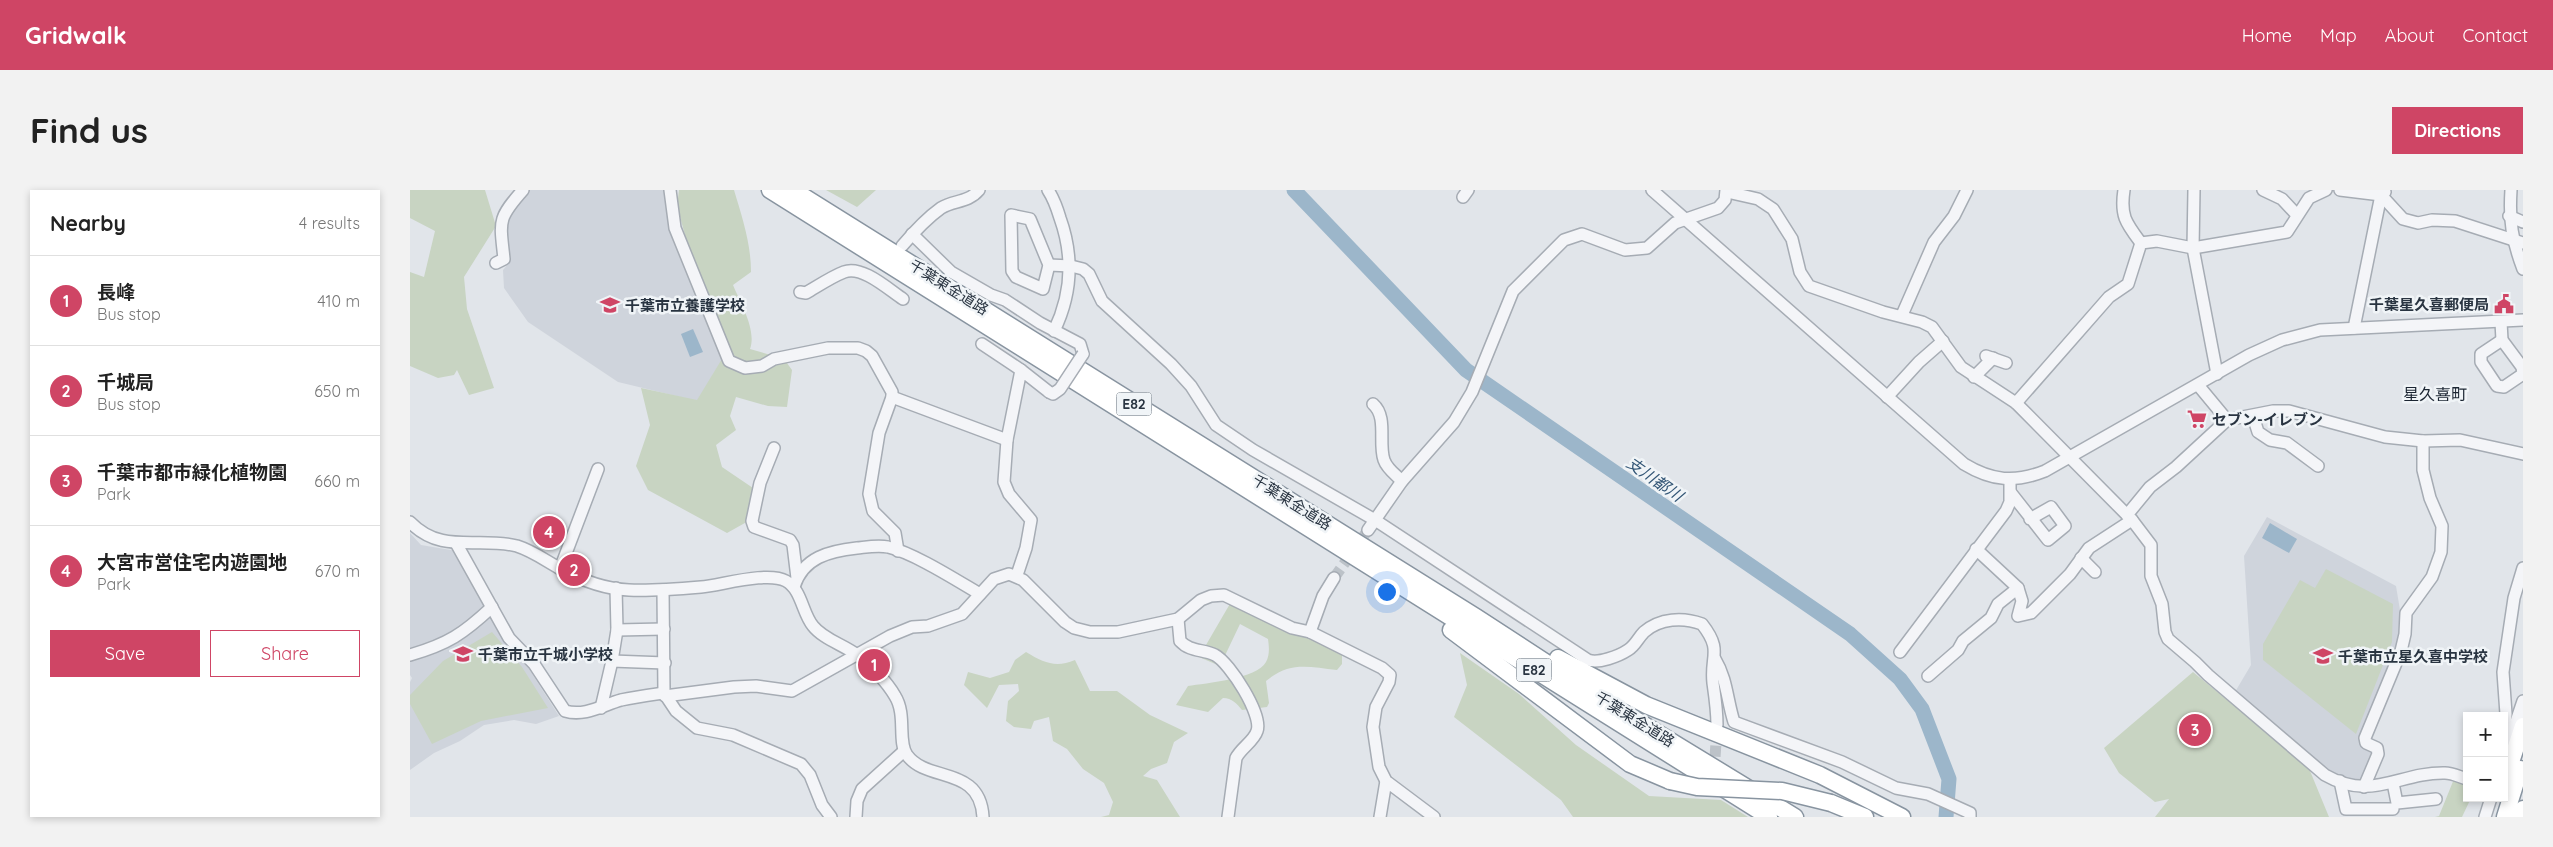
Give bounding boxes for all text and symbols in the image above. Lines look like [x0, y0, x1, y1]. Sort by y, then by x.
text: Gridwalk [25, 20, 127, 50]
text: Home [2242, 24, 2292, 47]
text: Map [2320, 24, 2357, 47]
text: About [2385, 24, 2435, 47]
text: Contact [2463, 24, 2528, 47]
button: Directions [2392, 107, 2523, 154]
text: Find us [30, 108, 148, 152]
text: Nearby [50, 210, 126, 236]
text: 4 results [299, 213, 360, 233]
street label: 千葉東金道路 [906, 255, 992, 319]
text: 長峰 [97, 280, 135, 304]
text: 1 [63, 291, 69, 311]
text: 410 m [317, 291, 360, 311]
public building icon: 千葉星久喜郵便局 [2493, 293, 2515, 315]
school or university icon: 千葉市立養護学校 [599, 294, 621, 316]
place label: 千葉星久喜郵便局 [2369, 295, 2489, 314]
place label: 千葉市立養護学校 [625, 296, 745, 315]
text: Bus stop [97, 304, 161, 324]
text: 千城局 [97, 370, 154, 394]
text: 2 [61, 381, 71, 401]
text: 650 m [314, 381, 360, 401]
district label: 星久喜町 [2403, 384, 2467, 404]
road number: E82 [1116, 392, 1152, 415]
text: Bus stop [97, 394, 161, 414]
supermarket icon: セブン-イレブン [2186, 408, 2208, 430]
place label: セブン-イレブン [2212, 410, 2323, 429]
water label: 支川都川 [1623, 452, 1689, 507]
text: 千葉市都市緑化植物園 [97, 460, 287, 484]
street label: 千葉東金道路 [1249, 470, 1335, 534]
text: 3 [62, 471, 70, 491]
text: 660 m [314, 471, 360, 491]
text: Park [97, 484, 131, 504]
pin: 4 [533, 513, 565, 551]
text: 大宮市営住宅内遊園地 [97, 550, 287, 574]
pin: 2 [558, 551, 590, 589]
text: 4 [61, 561, 71, 581]
text: 670 m [315, 561, 360, 581]
text: Park [97, 574, 131, 594]
your location [1374, 579, 1400, 605]
button: Save [50, 630, 200, 677]
button: Share [210, 630, 360, 677]
school or university icon: 千葉市立千城小学校 [452, 643, 474, 665]
place label: 千葉市立千城小学校 [478, 645, 613, 664]
school or university icon: 千葉市立星久喜中学校 [2312, 645, 2334, 667]
pin: 1 [858, 646, 890, 684]
place label: 千葉市立星久喜中学校 [2338, 647, 2488, 666]
road number: E82 [1516, 658, 1552, 682]
street label: 千葉東金道路 [1592, 687, 1678, 751]
pin: 3 [2179, 711, 2211, 749]
map controls [2463, 712, 2508, 802]
button: + [2463, 712, 2508, 757]
button: − [2463, 757, 2508, 802]

